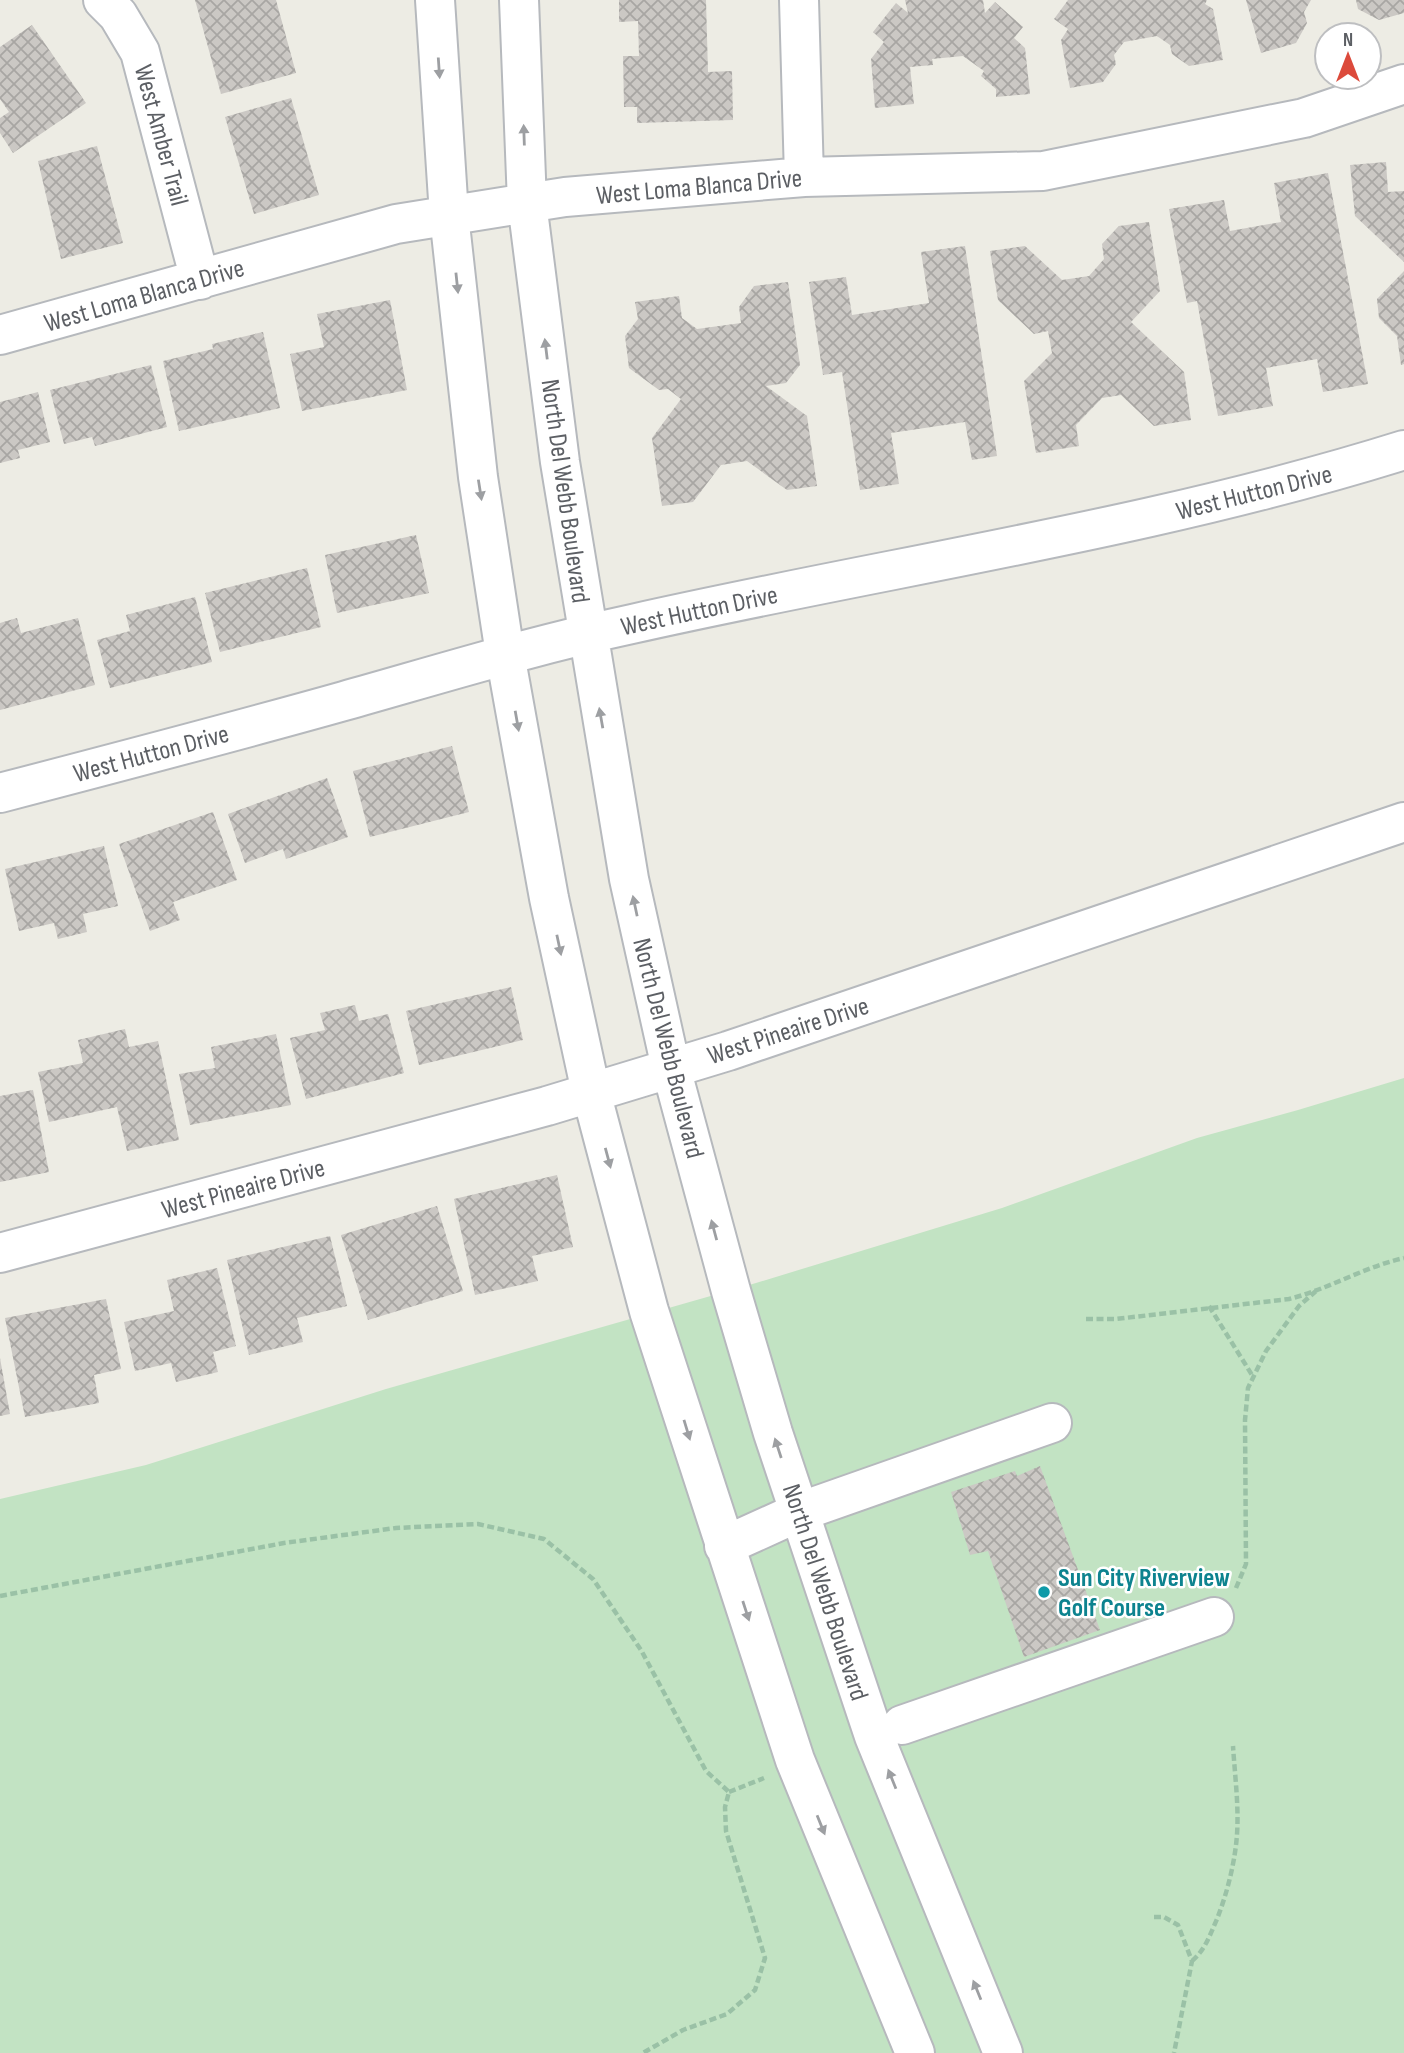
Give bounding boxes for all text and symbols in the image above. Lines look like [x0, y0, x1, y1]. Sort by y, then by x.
north arrow [1313, 21, 1383, 91]
text: N [1343, 29, 1353, 52]
one-way arrow [434, 57, 445, 79]
street label: West Amber Trail [127, 61, 194, 209]
one-way arrow [519, 124, 530, 146]
street label: West Loma Blanca Drive [595, 163, 803, 212]
street label: West Loma Blanca Drive [41, 253, 248, 340]
one-way arrow [451, 272, 462, 294]
one-way arrow [540, 337, 551, 359]
street label: North Del Webb Boulevard [533, 377, 596, 605]
street label: West Hutton Drive [1173, 459, 1335, 528]
one-way arrow [475, 479, 486, 501]
street label: West Hutton Drive [618, 580, 781, 643]
one-way arrow [595, 707, 606, 729]
one-way arrow [512, 710, 523, 732]
street label: West Hutton Drive [70, 719, 232, 790]
one-way arrow [629, 895, 640, 917]
one-way arrow [554, 934, 565, 956]
street label: North Del Webb Boulevard [625, 935, 710, 1162]
street label: West Pineaire Drive [704, 991, 873, 1072]
one-way arrow [604, 1148, 614, 1169]
street label: West Pineaire Drive [158, 1153, 328, 1226]
one-way arrow [708, 1218, 719, 1240]
one-way arrow [682, 1420, 693, 1441]
one-way arrow [773, 1437, 783, 1458]
street label: North Del Webb Boulevard [775, 1480, 874, 1705]
place label: Sun City Riverview Golf Course [1058, 1563, 1230, 1624]
marker: Sun City Riverview Golf Course [1036, 1584, 1052, 1600]
one-way arrow [741, 1600, 752, 1621]
one-way arrow [886, 1768, 897, 1789]
one-way arrow [816, 1815, 827, 1836]
one-way arrow [972, 1979, 983, 2000]

